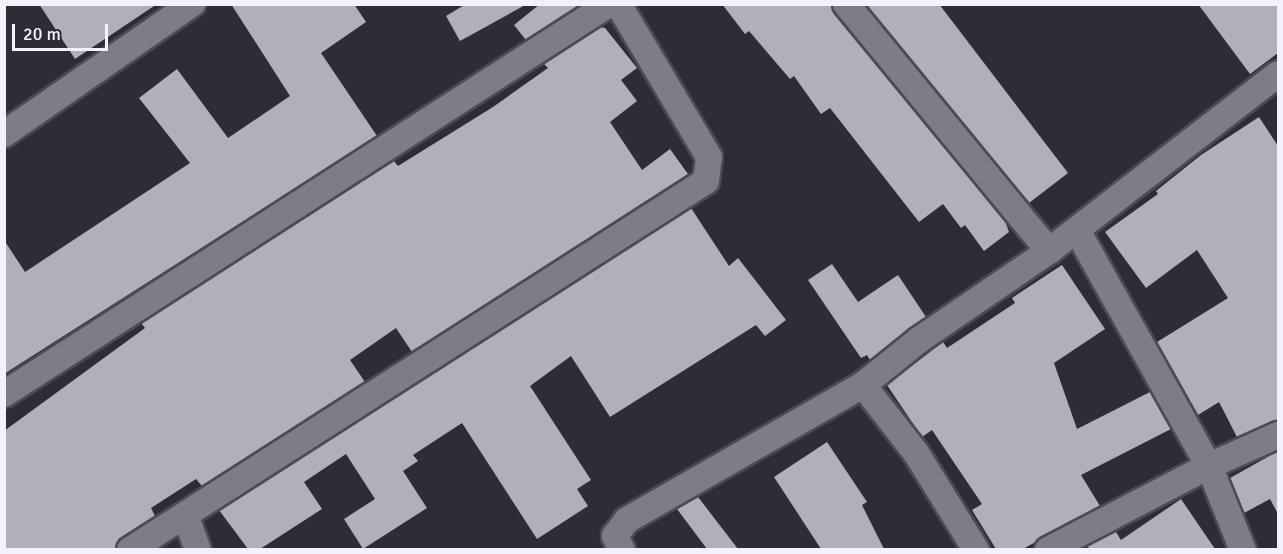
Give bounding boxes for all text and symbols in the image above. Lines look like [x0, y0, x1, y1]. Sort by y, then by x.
scale bar [15, 12, 111, 50]
text: 20 m [23, 23, 61, 45]

